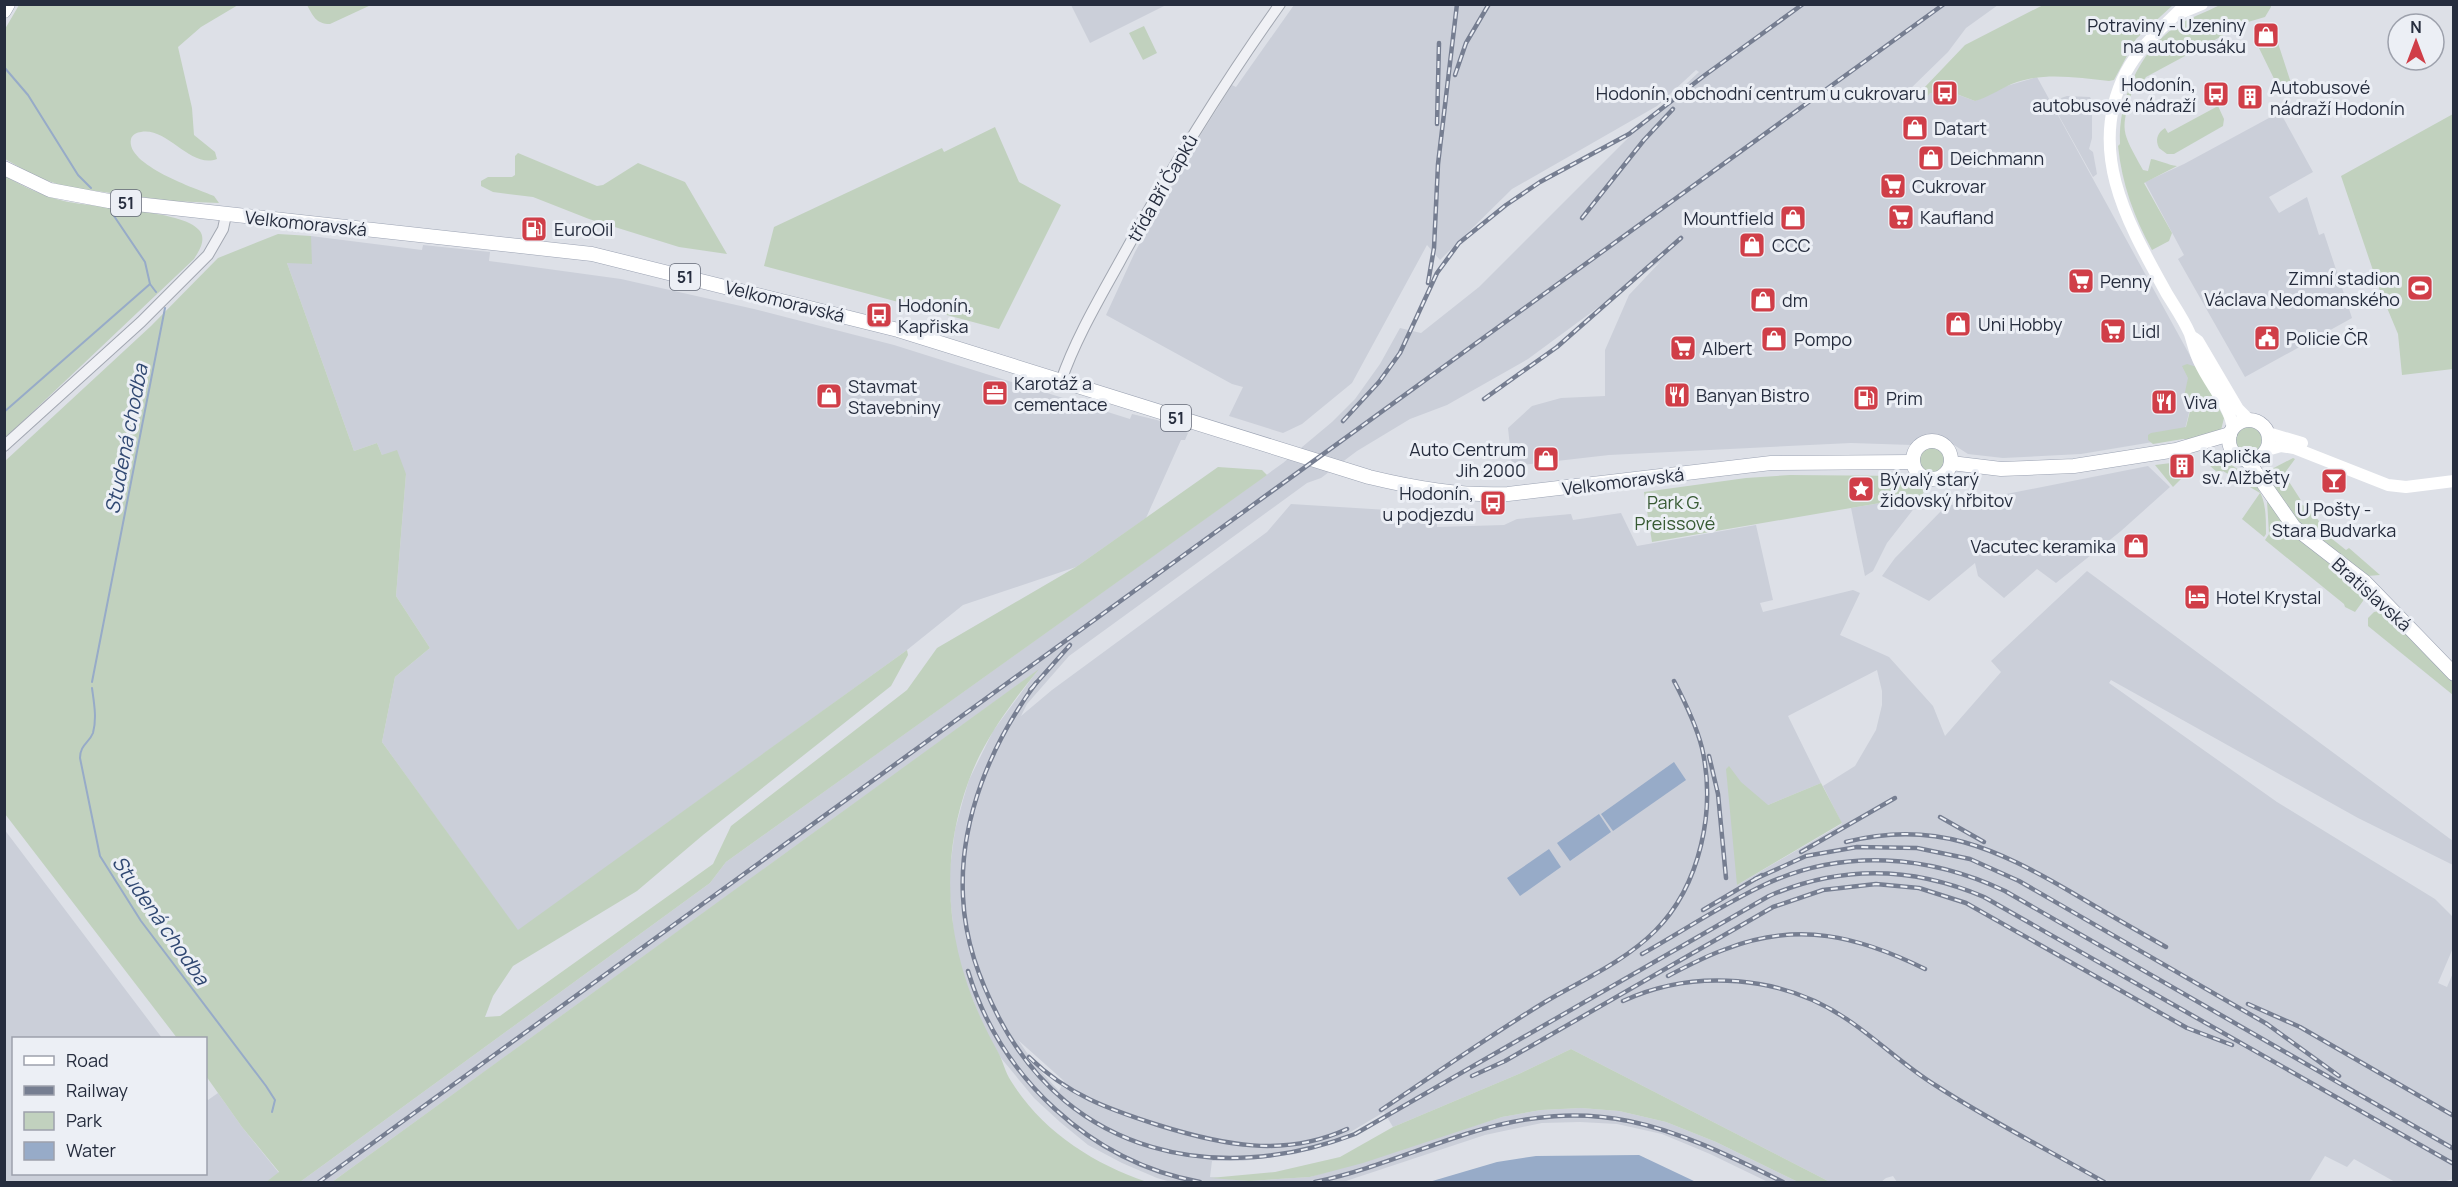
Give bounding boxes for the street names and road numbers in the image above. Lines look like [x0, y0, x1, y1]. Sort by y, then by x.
street label: třída Bří Čapků [1121, 130, 1203, 246]
road number: 51 [111, 190, 141, 216]
street label: Velkomoravská [244, 205, 368, 241]
road number: 51 [670, 264, 700, 290]
street label: Velkomoravská [723, 275, 847, 327]
road number: 51 [1161, 405, 1191, 431]
street label: Velkomoravská [1561, 462, 1685, 500]
street label: Bratislavská [2327, 552, 2417, 636]

